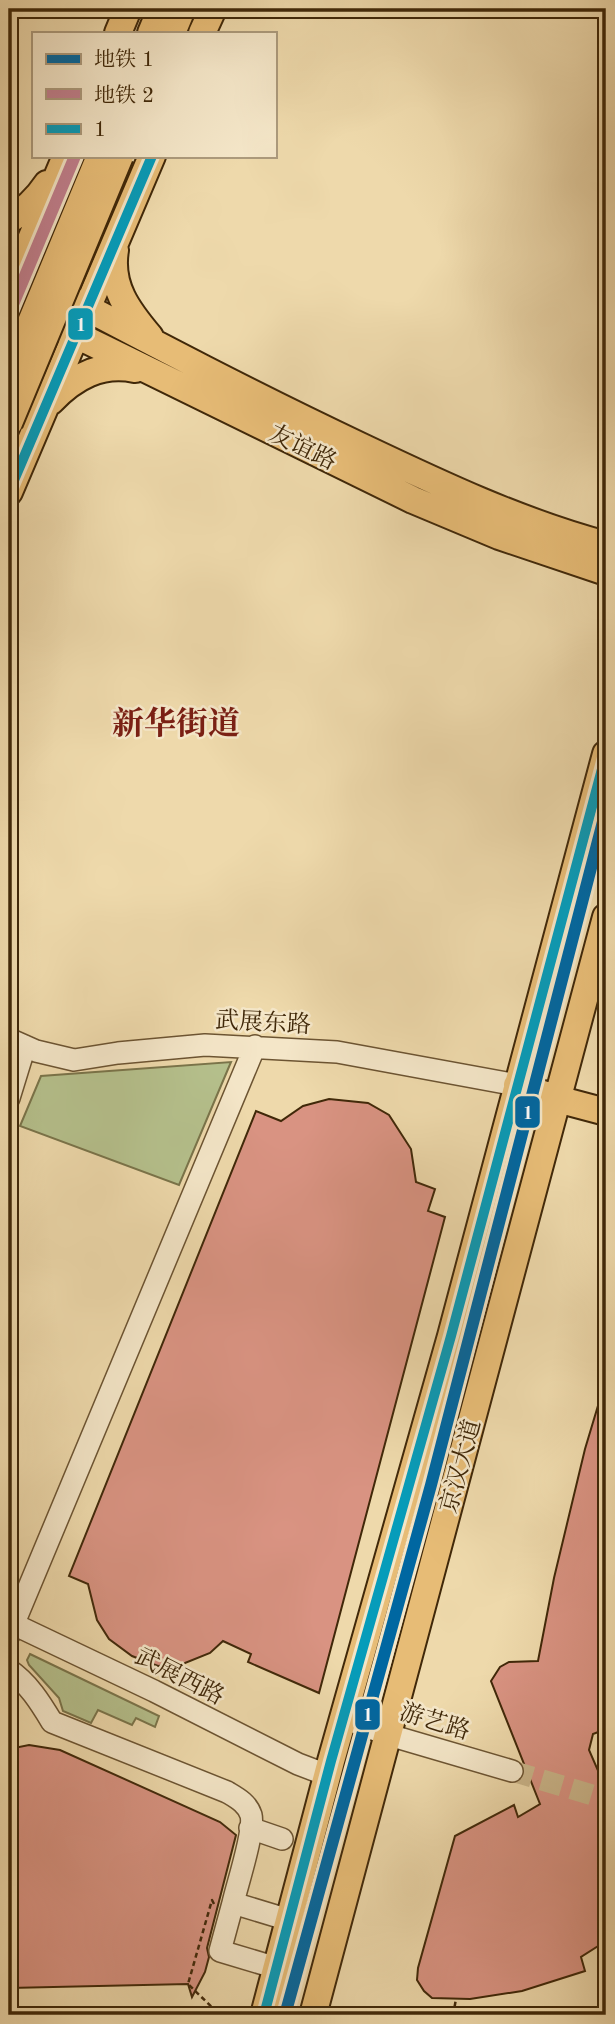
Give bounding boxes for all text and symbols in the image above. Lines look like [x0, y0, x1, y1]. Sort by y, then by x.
legend [32, 32, 276, 158]
text: 地铁 1 [94, 48, 154, 71]
text: 地铁 2 [94, 84, 154, 107]
text: 1 [94, 120, 106, 141]
line badge: 1 [67, 307, 94, 341]
text: 1 [75, 317, 87, 336]
street label: 友谊路 [265, 420, 341, 475]
district label: 新华街道 [112, 706, 240, 742]
street label: 武展东路 [214, 1007, 312, 1038]
line badge: 1 [514, 1095, 541, 1129]
text: 1 [522, 1105, 534, 1124]
street label: 京汉大道 [435, 1416, 486, 1516]
street label: 武展西路 [131, 1643, 229, 1710]
line badge: 1 [354, 1698, 381, 1731]
street label: 游艺路 [396, 1698, 473, 1745]
text: 1 [362, 1707, 374, 1726]

